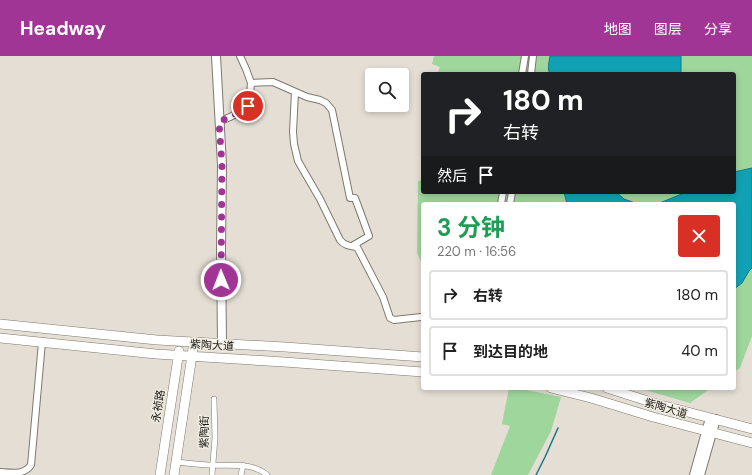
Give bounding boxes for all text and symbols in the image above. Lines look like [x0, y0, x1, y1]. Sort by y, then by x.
text: Headway [20, 16, 106, 41]
text: 地图 [604, 20, 632, 38]
text: 图层 [654, 20, 682, 38]
text: 分享 [704, 20, 732, 38]
map controls [365, 68, 409, 112]
button: search [365, 68, 409, 112]
text: 180 m [503, 82, 584, 119]
icon: right [437, 88, 489, 140]
pin [231, 89, 265, 123]
icon: arrive [237, 95, 259, 117]
text: 右转 [503, 121, 539, 145]
icon: arrive [475, 164, 497, 186]
text: 然后 [437, 166, 467, 186]
text: 3 分钟 [437, 212, 505, 243]
button: close [678, 215, 720, 257]
text: 220 m · 16:56 [437, 243, 516, 260]
position arrow [200, 259, 242, 301]
icon: right [439, 284, 461, 306]
text: 180 m [677, 285, 718, 305]
text: 右转 [473, 286, 503, 306]
street label: 紫陶大道 [190, 337, 234, 353]
icon: arrive [439, 340, 461, 362]
text: 40 m [681, 341, 718, 361]
text: 到达目的地 [473, 342, 548, 362]
street label: 永祯路 [149, 389, 167, 423]
street label: 紫陶大道 [643, 395, 689, 421]
street label: 紫陶街 [197, 415, 211, 449]

